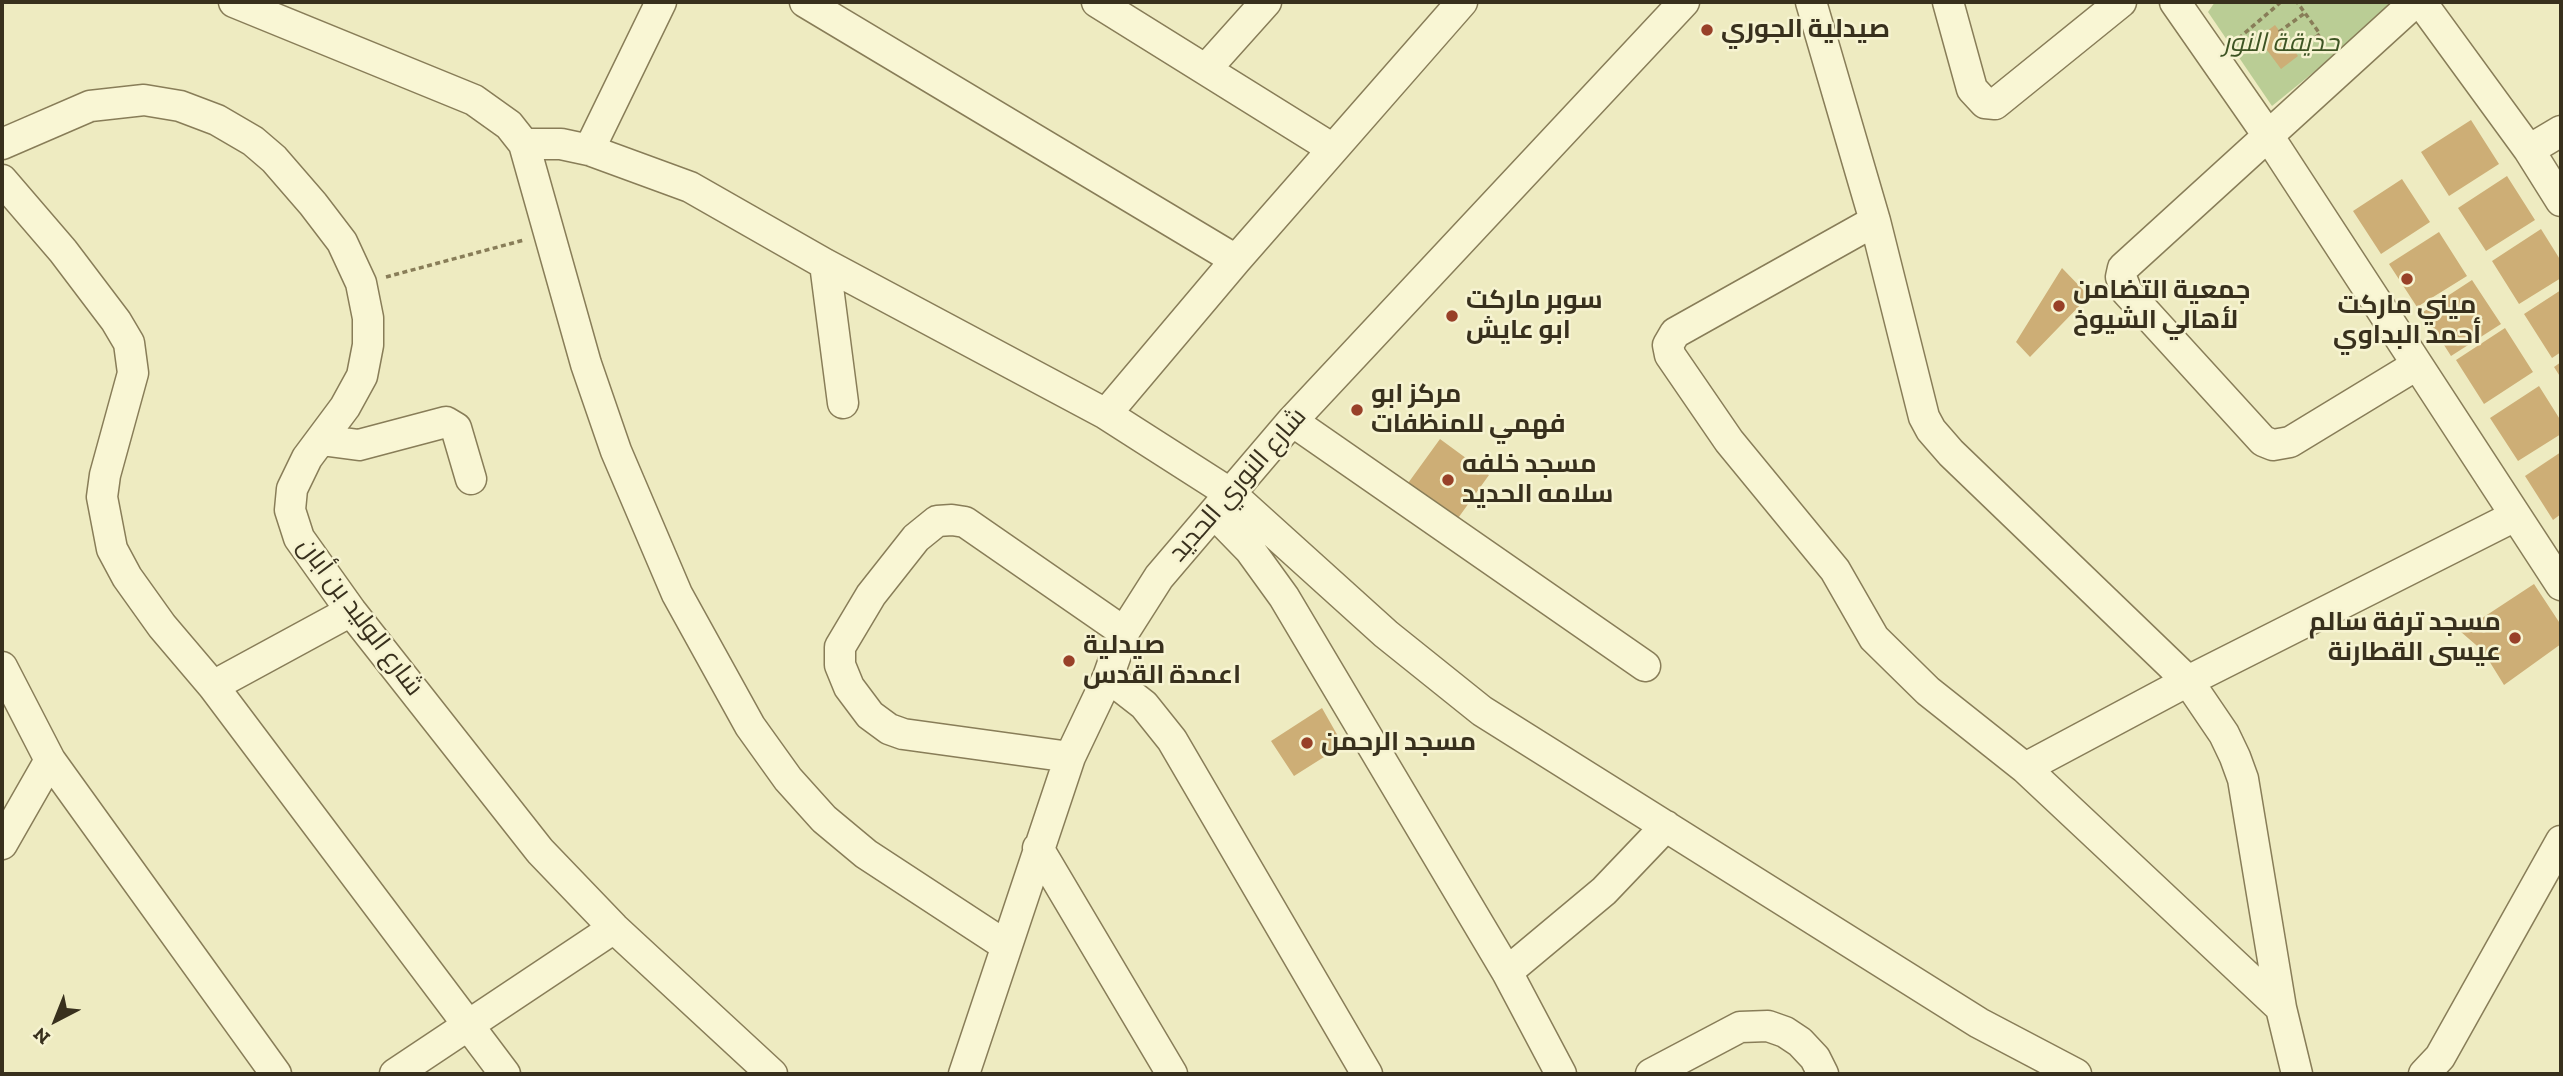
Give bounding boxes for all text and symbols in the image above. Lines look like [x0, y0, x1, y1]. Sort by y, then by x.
place label: صيدلية الجوري [1721, 14, 1890, 46]
marker: صيدلية الجوري [1699, 22, 1715, 38]
park label: حديقة النور [2223, 28, 2339, 60]
marker: ميني ماركت أحمد البداوي [2399, 271, 2415, 287]
place label: جمعية التضامن لأهالي الشيوخ [2073, 275, 2251, 336]
place label: سوبر ماركت ابو عايش [1466, 285, 1603, 346]
place label: ميني ماركت أحمد البداوي [2333, 290, 2481, 352]
marker: جمعية التضامن لأهالي الشيوخ [2051, 298, 2067, 314]
marker: سوبر ماركت ابو عايش [1444, 308, 1460, 324]
place label: مركز ابو فهمي للمنظفات [1371, 379, 1566, 440]
street label: شارع النوري الحديد [1163, 402, 1313, 568]
marker: مركز ابو فهمي للمنظفات [1349, 402, 1365, 418]
place label: مسجد خلفه سلامه الحديد [1462, 449, 1613, 510]
marker: مسجد خلفه سلامه الحديد [1440, 472, 1456, 488]
street label: شارع الوليد بن أبان [290, 532, 430, 702]
place label: مسجد ترفة سالم عيسى القطارنة [2309, 607, 2501, 668]
place label: صيدلية اعمدة القدس [1083, 630, 1241, 692]
marker: مسجد ترفة سالم عيسى القطارنة [2507, 630, 2523, 646]
marker: صيدلية اعمدة القدس [1061, 653, 1077, 669]
place label: مسجد الرحمن [1321, 727, 1476, 759]
marker: مسجد الرحمن [1299, 735, 1315, 751]
north arrow [21, 985, 91, 1055]
text: N [29, 1023, 55, 1049]

